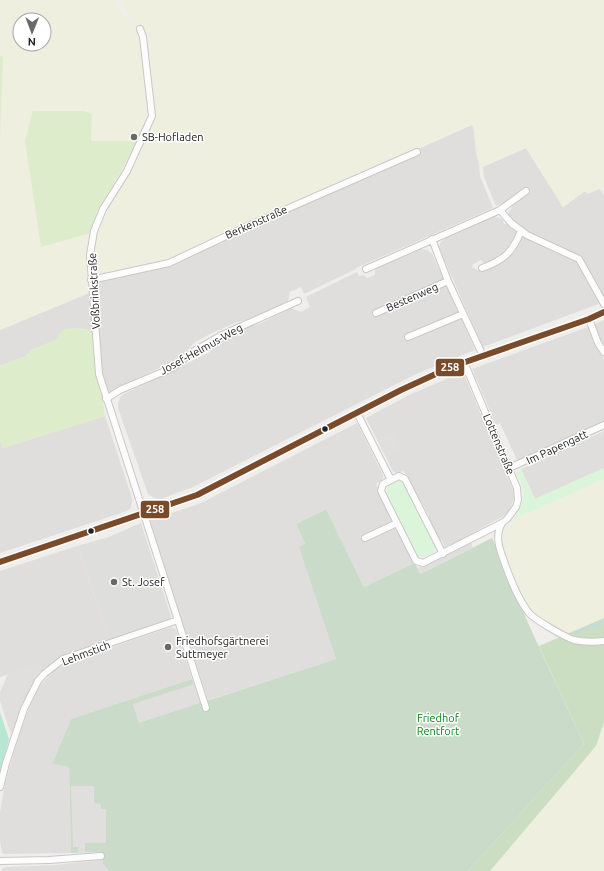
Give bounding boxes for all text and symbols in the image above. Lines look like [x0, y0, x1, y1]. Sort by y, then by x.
north arrow [12, 12, 52, 52]
text: N [28, 36, 36, 48]
place label: SB-Hofladen [142, 131, 204, 143]
marker: SB-Hofladen [129, 132, 139, 142]
street label: Berkenstraße [223, 203, 289, 241]
street label: Voßbrinkstraße [86, 253, 102, 329]
street label: Bestenweg [384, 280, 440, 314]
street label: Josef-Helmus-Weg [158, 321, 244, 377]
line badge: 258 [435, 358, 465, 377]
text: 258 [441, 361, 459, 373]
street label: Lottenstraße [481, 412, 517, 476]
unlabelled marker [320, 424, 330, 434]
street label: Im Papengatt [524, 427, 590, 466]
line badge: 258 [140, 500, 170, 519]
text: 258 [146, 503, 164, 515]
unlabelled marker [86, 526, 96, 536]
place label: St. Josef [122, 576, 165, 588]
marker: St. Josef [109, 577, 119, 587]
place label: Friedhofsgärtnerei Suttmeyer [176, 635, 268, 660]
street label: Lehmstich [60, 638, 112, 668]
marker: Friedhofsgärtnerei Suttmeyer [163, 642, 173, 652]
park label: Friedhof Rentfort [417, 712, 460, 737]

